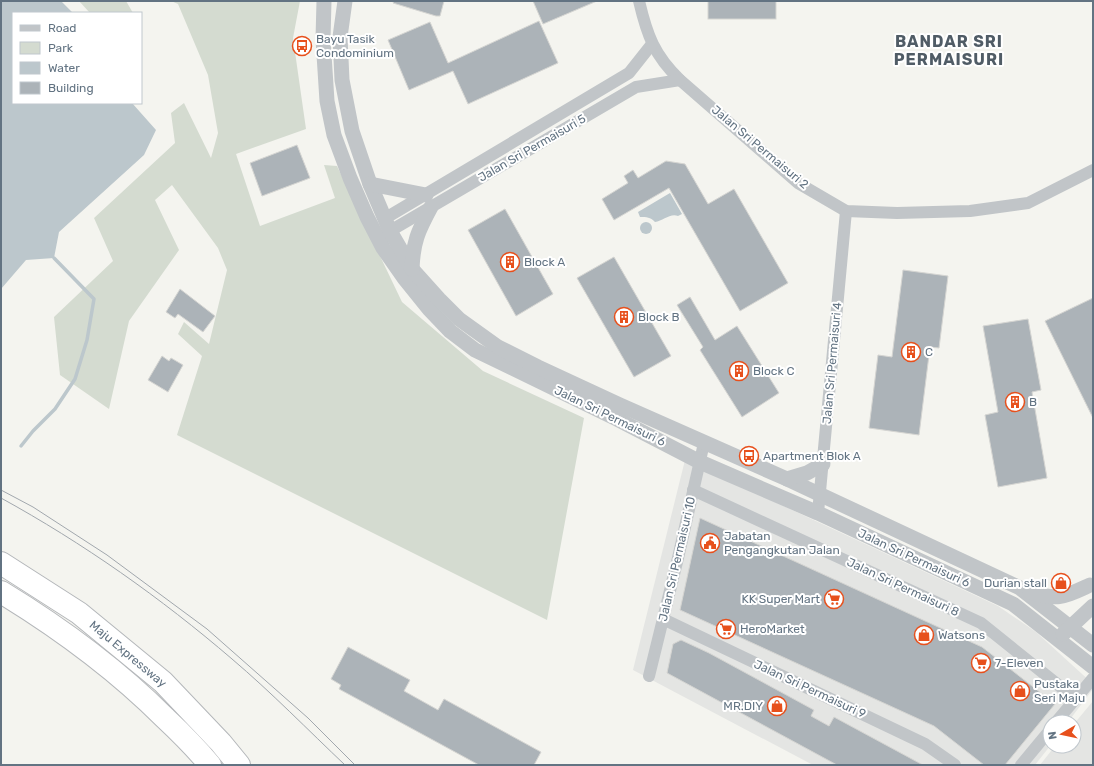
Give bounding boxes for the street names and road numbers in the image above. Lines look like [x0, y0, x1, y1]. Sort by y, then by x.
street label: Jalan Sri Permaisuri 2 [709, 103, 811, 191]
street label: Jalan Sri Permaisuri 5 [476, 111, 588, 185]
street label: Jalan Sri Permaisuri 4 [820, 301, 844, 424]
street label: Jalan Sri Permaisuri 6 [552, 383, 668, 449]
street label: Jalan Sri Permaisuri 10 [656, 495, 698, 623]
street label: Jalan Sri Permaisuri 6 [856, 526, 972, 590]
street label: Jalan Sri Permaisuri 8 [845, 555, 961, 619]
street label: Maju Expressway [87, 618, 170, 691]
street label: Jalan Sri Permaisuri 9 [752, 657, 868, 721]

